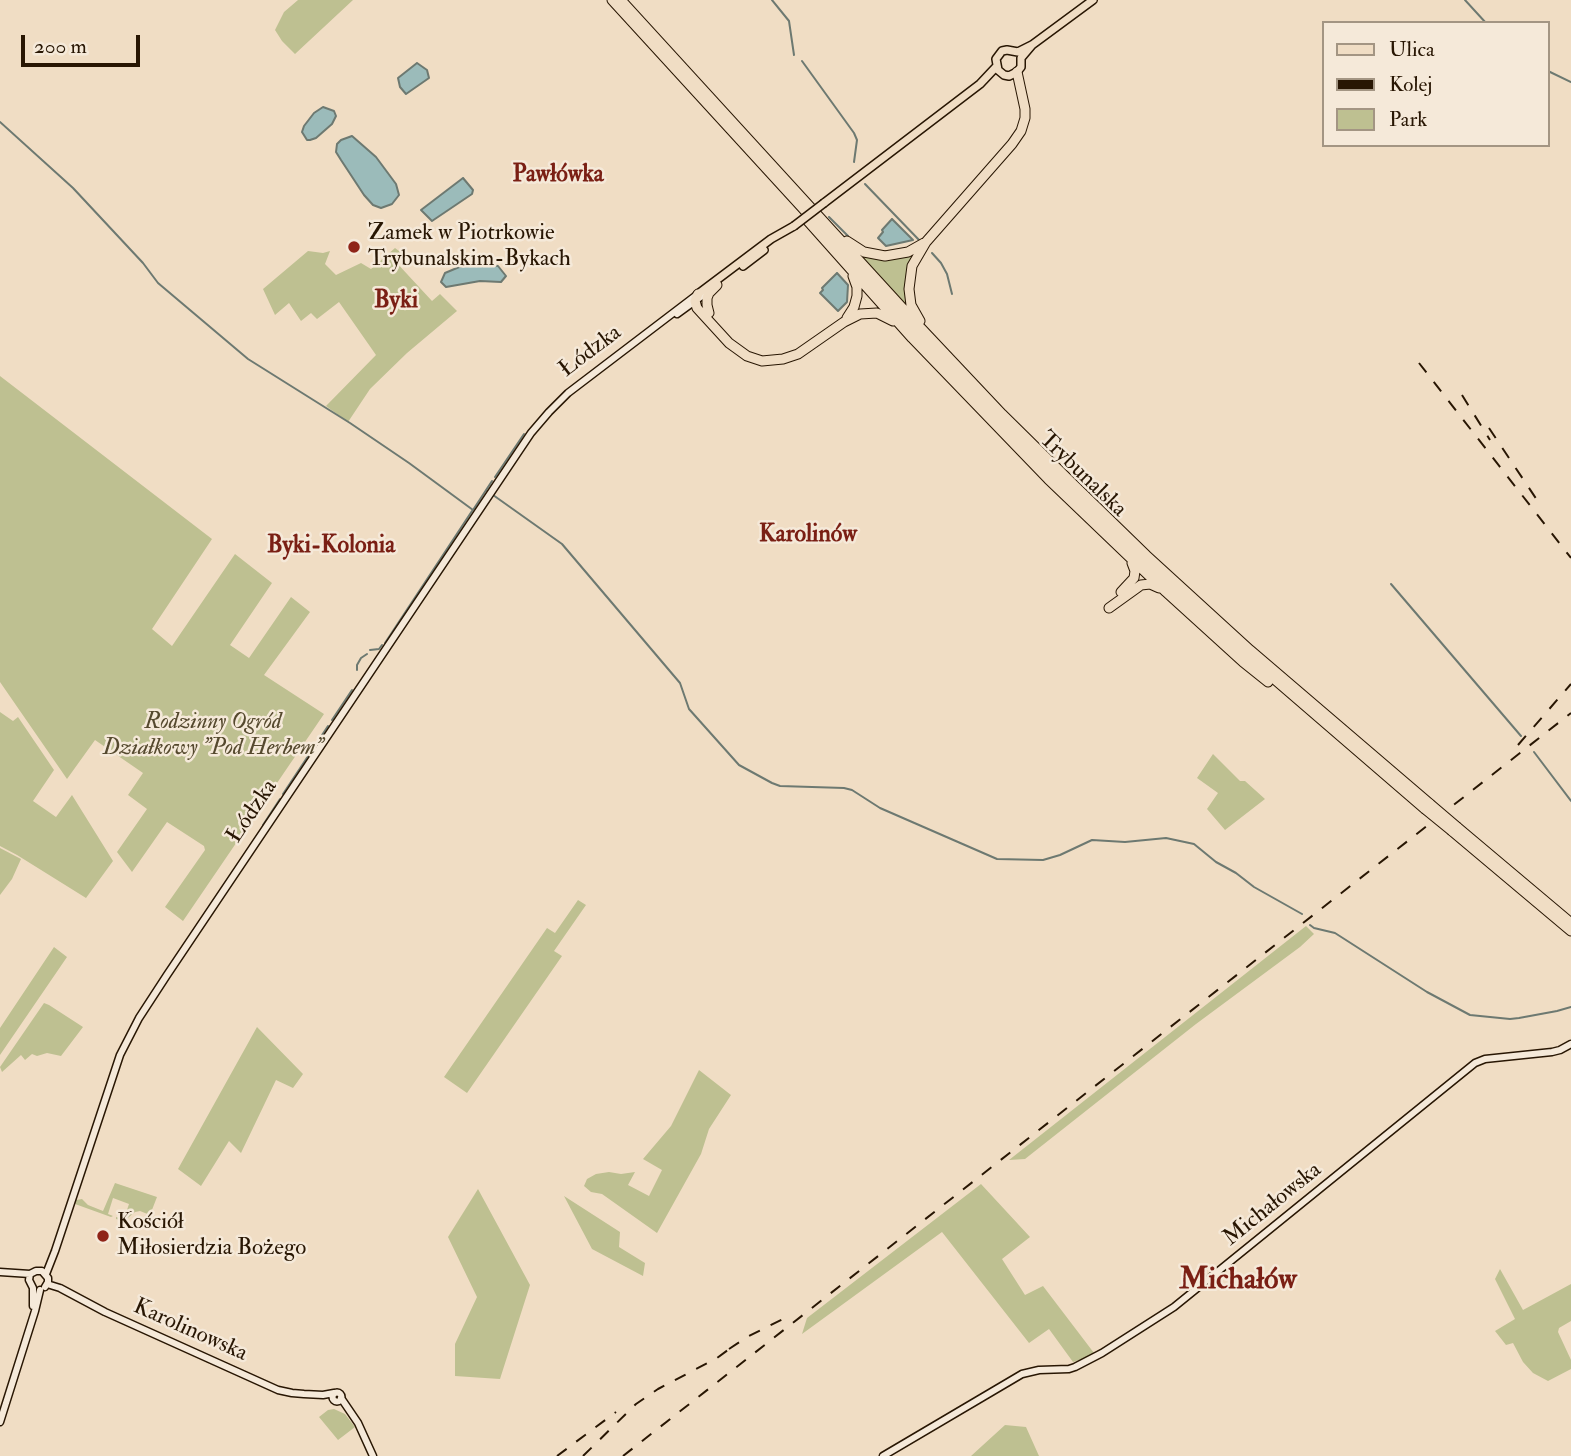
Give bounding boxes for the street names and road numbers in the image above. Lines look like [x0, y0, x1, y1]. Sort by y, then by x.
street label: Łódzka [555, 320, 627, 384]
street label: Trybunalska [1032, 426, 1132, 524]
street label: Łódzka [222, 775, 284, 849]
street label: Michałowska [1218, 1157, 1328, 1253]
street label: Karolinowska [129, 1294, 251, 1368]

